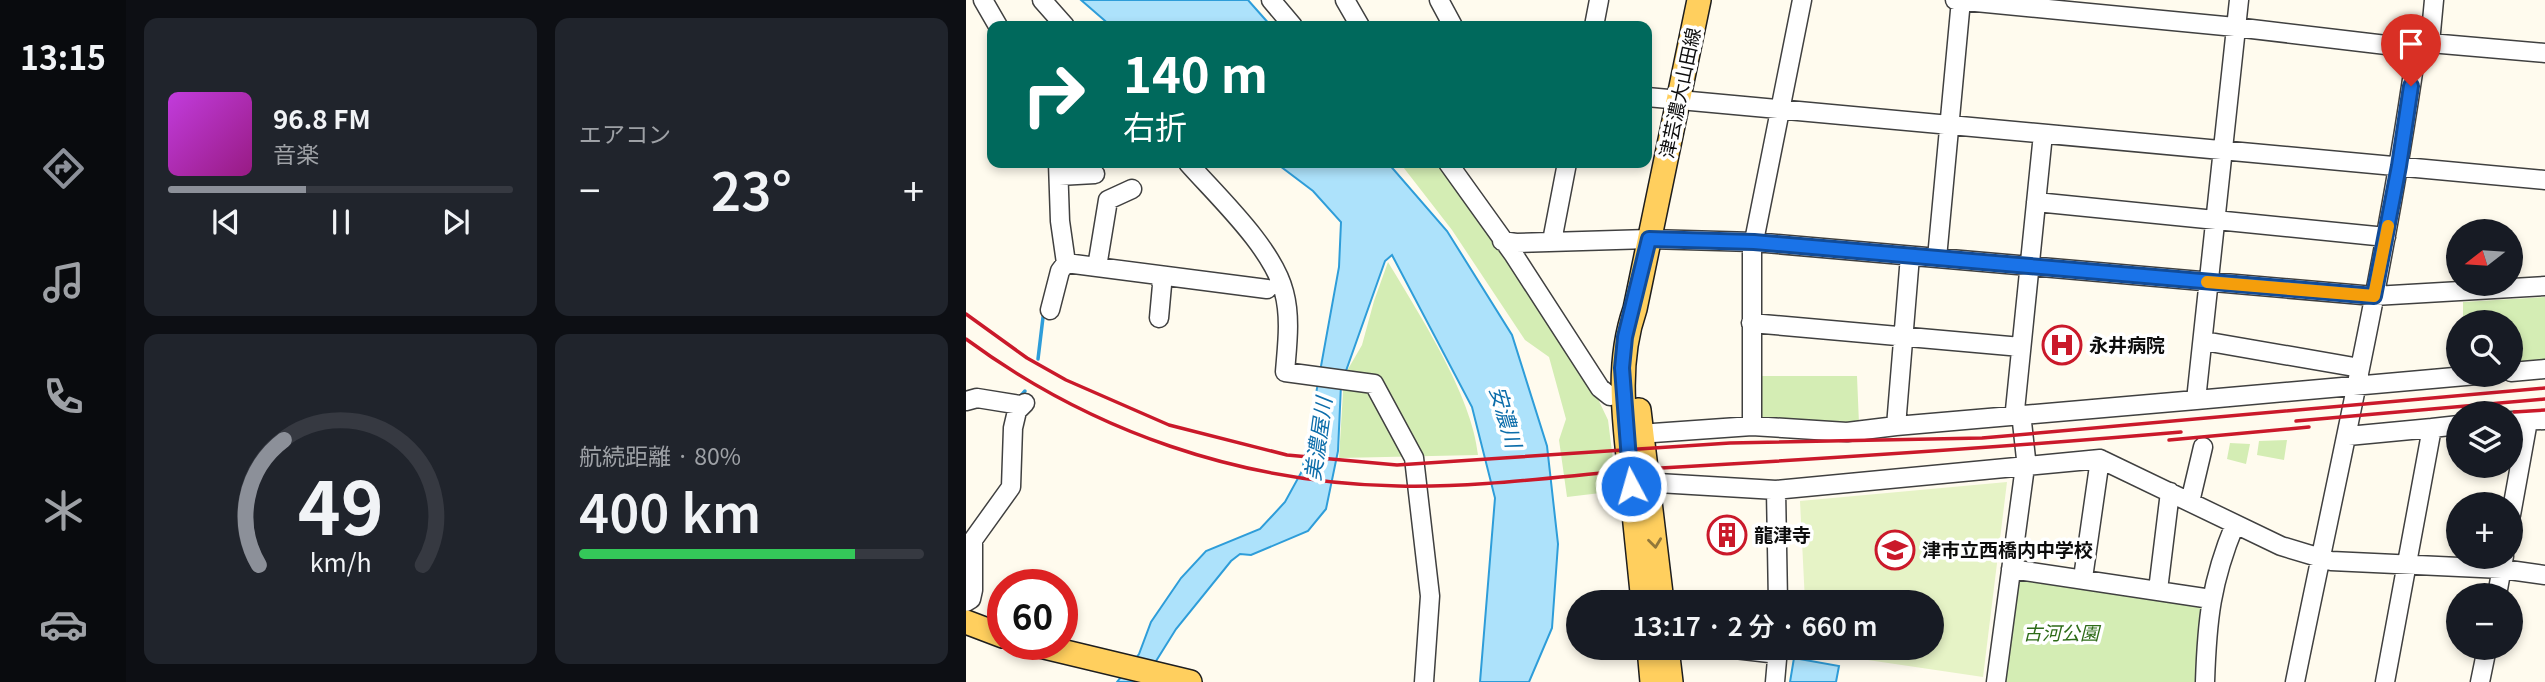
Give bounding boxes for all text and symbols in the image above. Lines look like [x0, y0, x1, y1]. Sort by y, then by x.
pin [2381, 14, 2441, 86]
street label: 津芸濃大山田線 [1652, 25, 1706, 161]
icon: arrive [2392, 25, 2430, 63]
text: 13:15 [20, 33, 106, 79]
text: 140 m [1123, 36, 1268, 107]
icon: right [1008, 49, 1099, 140]
text: 96.8 FM [273, 99, 371, 136]
text: 右折 [1123, 102, 1187, 148]
text: エアコン [579, 116, 671, 150]
text: 音楽 [273, 136, 319, 170]
icon: directions [39, 144, 88, 193]
text: 23° [711, 151, 792, 226]
text: − [579, 161, 600, 216]
text: + [903, 161, 924, 216]
icon: previous [207, 203, 245, 241]
icon: pause [322, 203, 360, 241]
icon: next [437, 203, 475, 241]
north arrow [2446, 219, 2524, 296]
map controls [2446, 219, 2523, 660]
icon: music [39, 258, 88, 307]
button: search [2446, 310, 2523, 387]
hospital icon: 永井病院 [2041, 324, 2083, 366]
place label: 永井病院 [2089, 330, 2165, 357]
icon: phone [39, 372, 88, 421]
water label: 安濃川 [1484, 382, 1531, 453]
water label: 美濃屋川 [1296, 393, 1338, 482]
button: layers [2446, 401, 2523, 478]
text: 航続距離 · 80% [579, 438, 741, 472]
position arrow [1594, 449, 1668, 523]
text: 49 [298, 451, 383, 556]
text: 400 km [579, 473, 761, 548]
icon: climate [39, 486, 88, 535]
button: + [2446, 492, 2523, 569]
building icon: 龍津寺 [1706, 514, 1748, 556]
place label: 龍津寺 [1754, 520, 1811, 547]
school or university icon: 津市立西橋内中学校 [1874, 529, 1916, 571]
place label: 津市立西橋内中学校 [1922, 535, 2093, 562]
one-way arrow [1647, 537, 1662, 549]
text: km/h [310, 543, 371, 579]
speed limit sign: 60 [987, 569, 1078, 660]
button: − [2446, 583, 2523, 660]
icon: car [39, 600, 88, 649]
text: 13:17 · 2 分 · 660 m [1632, 606, 1878, 643]
park label: 古河公園 [2023, 618, 2102, 645]

